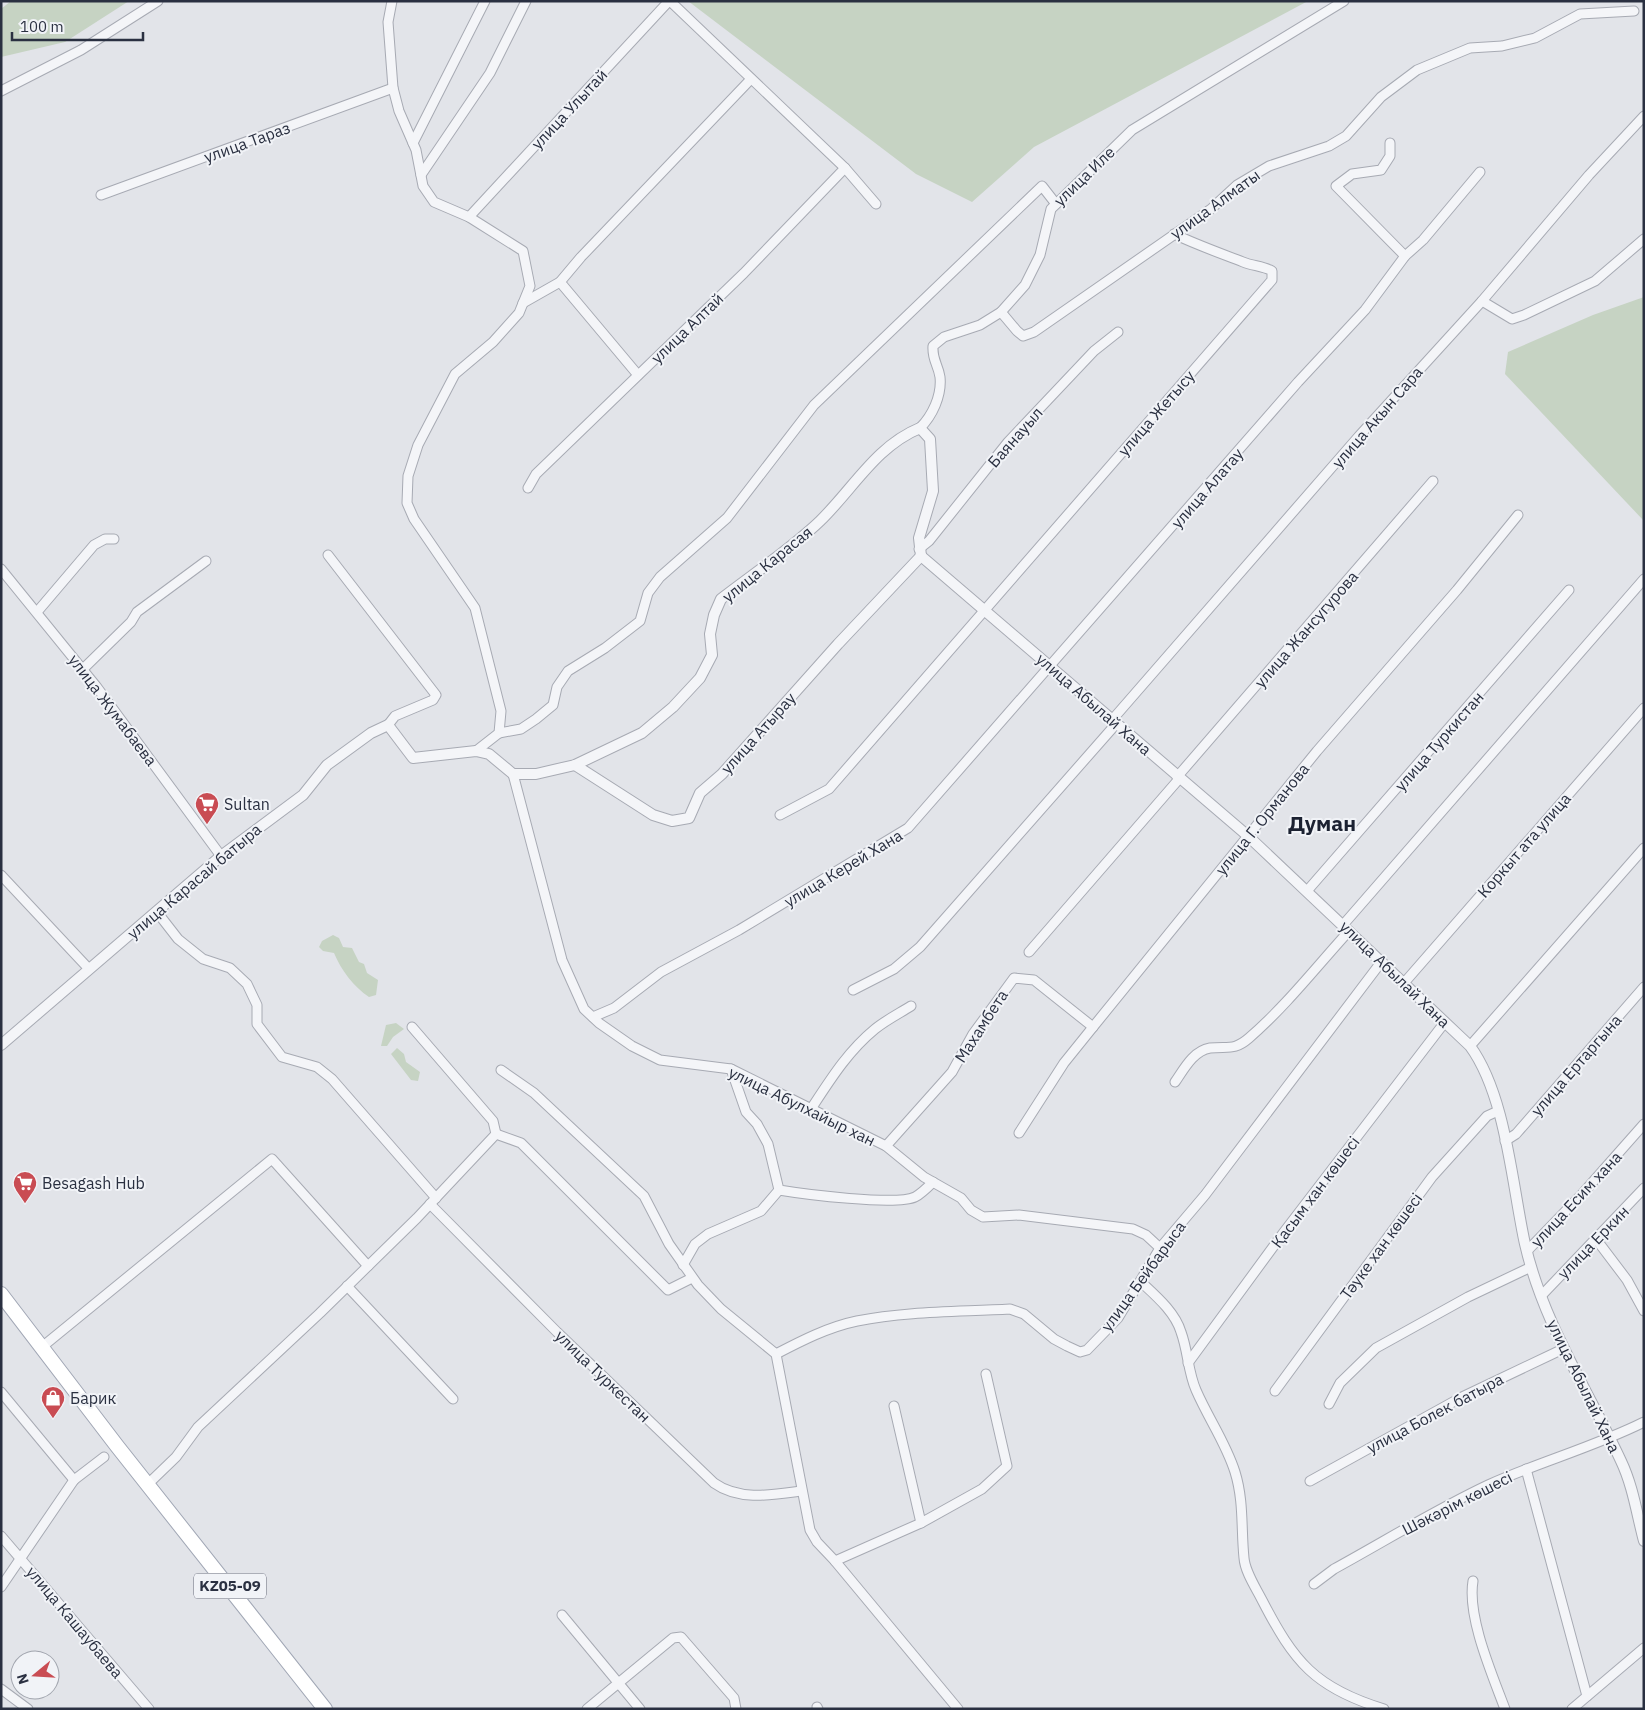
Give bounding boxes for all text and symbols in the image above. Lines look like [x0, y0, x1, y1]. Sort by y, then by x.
scale bar [12, 10, 144, 42]
text: 100 m [20, 17, 64, 36]
street label: улица Улытай [527, 65, 611, 153]
street label: улица Тараз [201, 117, 293, 167]
street label: улица Иле [1049, 142, 1119, 210]
street label: улица Алматы [1166, 165, 1264, 243]
street label: улица Алтай [647, 289, 727, 367]
street label: улица Акын Сара [1327, 362, 1427, 472]
street label: улица Жетысу [1113, 366, 1199, 460]
street label: Баянауыл [983, 403, 1047, 471]
street label: улица Алатау [1167, 444, 1247, 532]
street label: улица Карасая [718, 522, 816, 606]
street label: улица Жансугурова [1250, 566, 1362, 692]
street label: улица Абылай Хана [1032, 649, 1156, 760]
street label: улица Жумабаева [64, 650, 162, 770]
street label: улица Туркистан [1390, 687, 1488, 795]
street label: улица Атырау [716, 688, 800, 778]
street label: улица Г. Орманова [1211, 759, 1314, 879]
street label: Коркыт ата улица [1473, 788, 1575, 902]
supermarket icon: Sultan [194, 791, 220, 825]
place label: Sultan [224, 794, 270, 814]
district label: Думан [1288, 809, 1356, 837]
street label: улица Карасай батыра [123, 819, 265, 943]
street label: улица Керей Хана [780, 825, 906, 911]
street label: улица Абылай Хана [1336, 916, 1455, 1032]
street label: Махамбета [950, 985, 1012, 1066]
street label: улица Ертаргына [1526, 1010, 1626, 1120]
street label: улица Абулхайыр хан [725, 1062, 879, 1150]
street label: Қасым хан көшесі [1267, 1132, 1363, 1252]
street label: улица Есим хана [1526, 1146, 1626, 1251]
supermarket icon: Besagash Hub [12, 1170, 38, 1204]
place label: Besagash Hub [42, 1173, 145, 1193]
street label: Тәуке хан көшесі [1336, 1189, 1426, 1303]
street label: улица Еркин [1553, 1201, 1633, 1283]
street label: улица Бейбарыса [1096, 1217, 1190, 1335]
street label: улица Абылай Хана [1543, 1316, 1625, 1456]
street label: улица Туркестан [551, 1326, 655, 1426]
street label: улица Болек батыра [1363, 1368, 1507, 1457]
shop icon: Барик [40, 1385, 66, 1419]
place label: Барик [70, 1388, 116, 1408]
street label: Шәкәрім көшесі [1399, 1467, 1515, 1539]
street label: улица Кашаубаева [22, 1562, 128, 1682]
road number: KZ05-09 [194, 1574, 266, 1598]
north arrow [10, 1650, 60, 1700]
text: N [13, 1671, 33, 1687]

